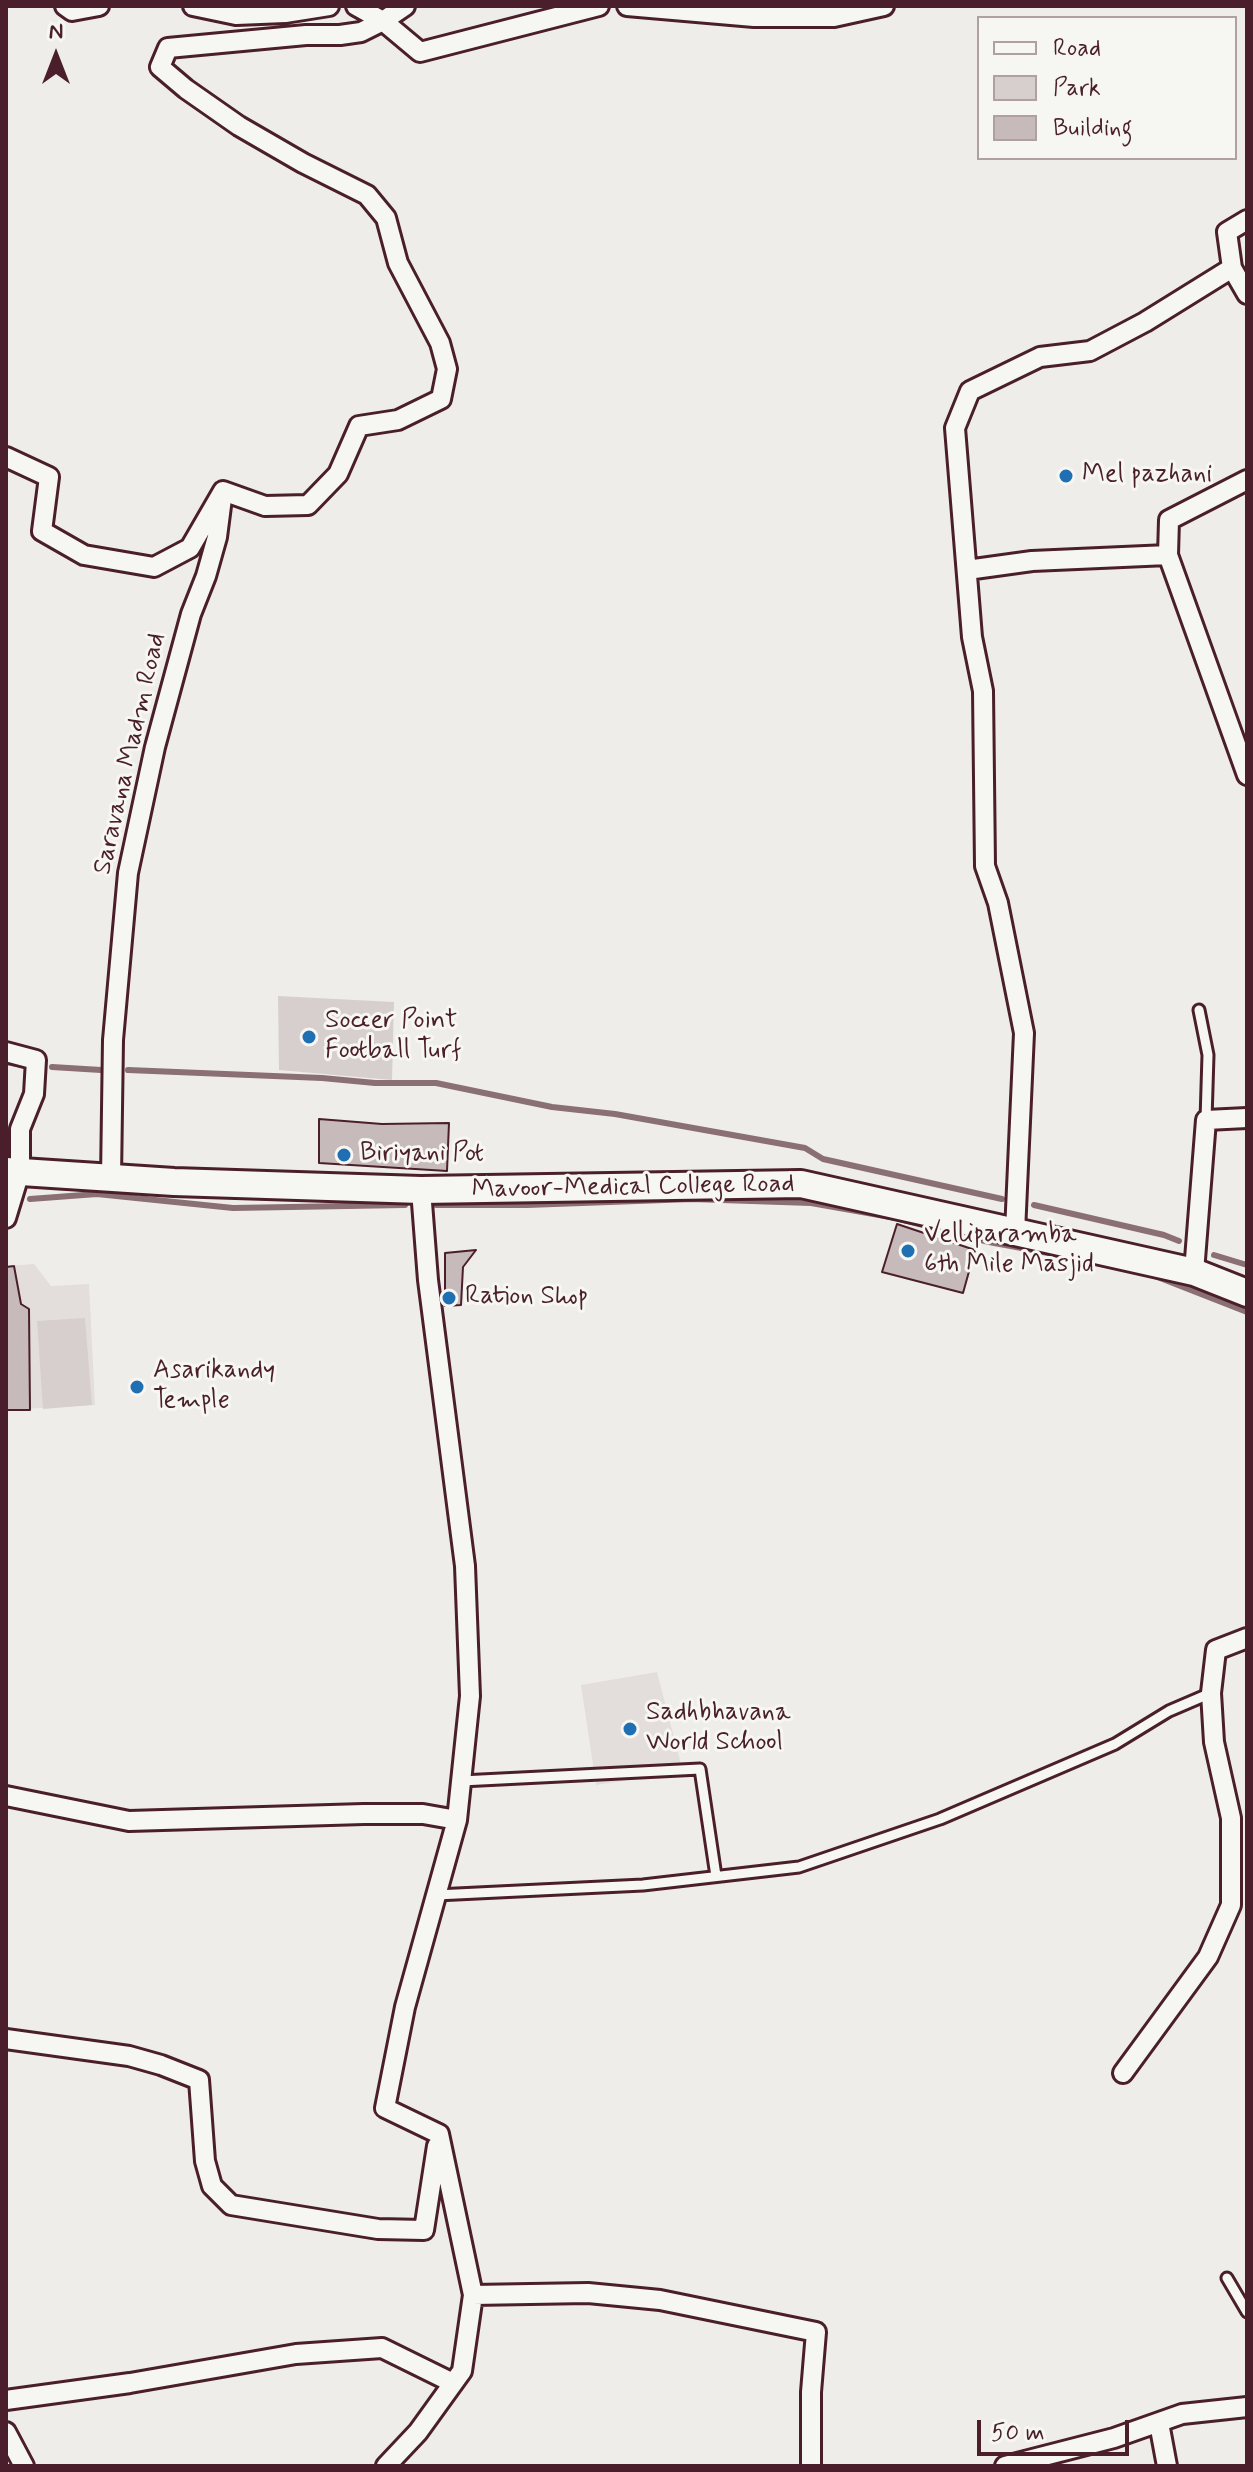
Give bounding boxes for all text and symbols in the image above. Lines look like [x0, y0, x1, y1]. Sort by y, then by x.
north arrow [16, 16, 96, 96]
legend [977, 16, 1237, 160]
text: N [49, 18, 63, 46]
text: Road [1053, 33, 1101, 64]
text: Park [1053, 73, 1101, 104]
text: Building [1053, 113, 1133, 144]
place label: Mel pazhani [1082, 460, 1212, 492]
marker: Mel pazhani [1057, 467, 1075, 485]
street label: Saravana Madm Road [88, 630, 174, 878]
place label: Soccer Point Football Turf [325, 1006, 462, 1068]
marker: Soccer Point Football Turf [300, 1028, 318, 1046]
place label: Biriyani Pot [360, 1139, 484, 1171]
marker: Biriyani Pot [335, 1146, 353, 1164]
street label: Mavoor-Medical College Road [471, 1170, 795, 1206]
place label: Velliparamba 6th Mile Masjid [924, 1220, 1094, 1282]
marker: Velliparamba 6th Mile Masjid [899, 1242, 917, 1260]
place label: Ration Shop [465, 1282, 588, 1314]
marker: Ration Shop [440, 1289, 458, 1307]
place label: Asarikandy Temple [153, 1356, 275, 1418]
marker: Asarikandy Temple [128, 1378, 146, 1396]
place label: Sadhbhavana World School [646, 1698, 790, 1760]
marker: Sadhbhavana World School [621, 1720, 639, 1738]
scale bar [981, 2404, 1133, 2454]
text: 50 m [991, 2418, 1045, 2449]

